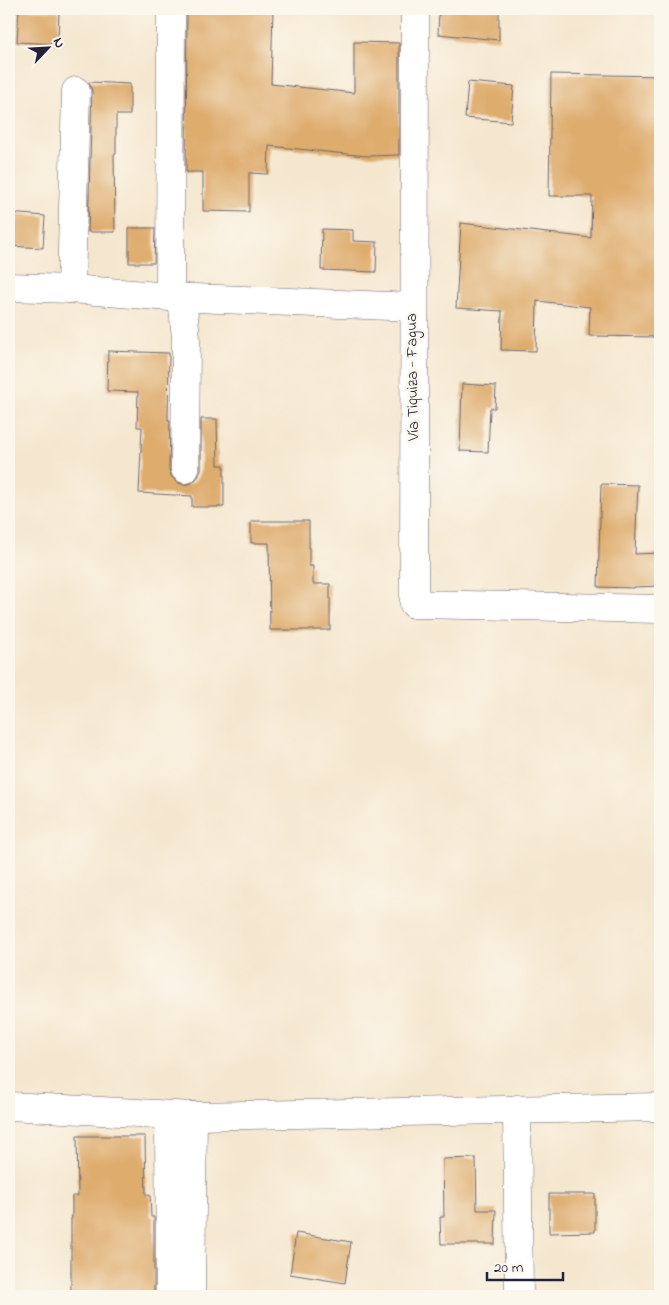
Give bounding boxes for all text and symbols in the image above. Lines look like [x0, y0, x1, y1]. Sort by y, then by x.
north arrow [22, 22, 72, 72]
text: N [47, 34, 70, 52]
street label: Vía Tiquiza - Fagua [400, 313, 426, 442]
scale bar [487, 1250, 563, 1282]
text: 20 m [494, 1257, 524, 1279]

